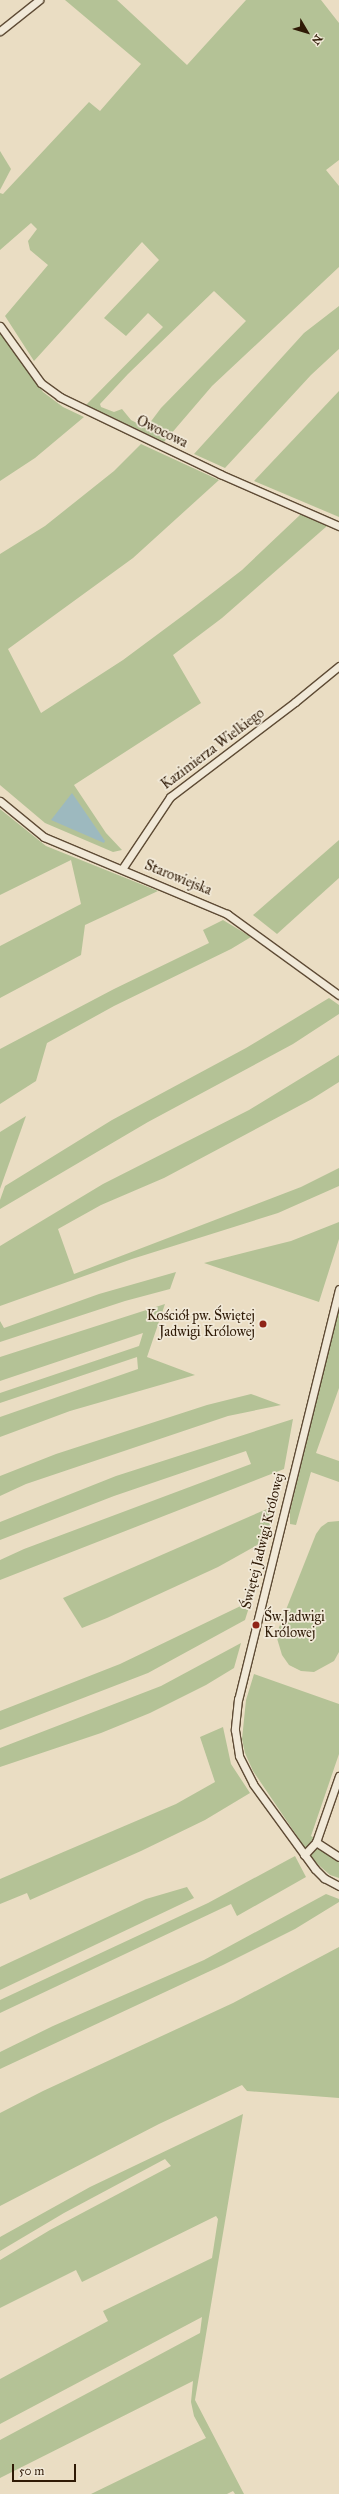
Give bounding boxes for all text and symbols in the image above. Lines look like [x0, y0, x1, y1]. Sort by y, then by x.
north arrow [287, 12, 327, 52]
text: N [309, 32, 325, 47]
street label: Owocowa [134, 412, 190, 452]
street label: Kazimierza Wielkiego [158, 705, 268, 793]
street label: Starowiejska [142, 857, 214, 899]
place label: Kościół pw. Świętej Jadwigi Królowej [147, 1308, 255, 1340]
marker: Kościół pw. Świętej Jadwigi Królowej [258, 1319, 268, 1329]
street label: Świętej Jadwigi Królowej [238, 1471, 288, 1611]
place label: Św.Jadwigi Królowej [264, 1609, 325, 1642]
marker: Św.Jadwigi Królowej [251, 1620, 261, 1630]
scale bar [14, 2456, 78, 2482]
text: 50 m [19, 2464, 44, 2478]

